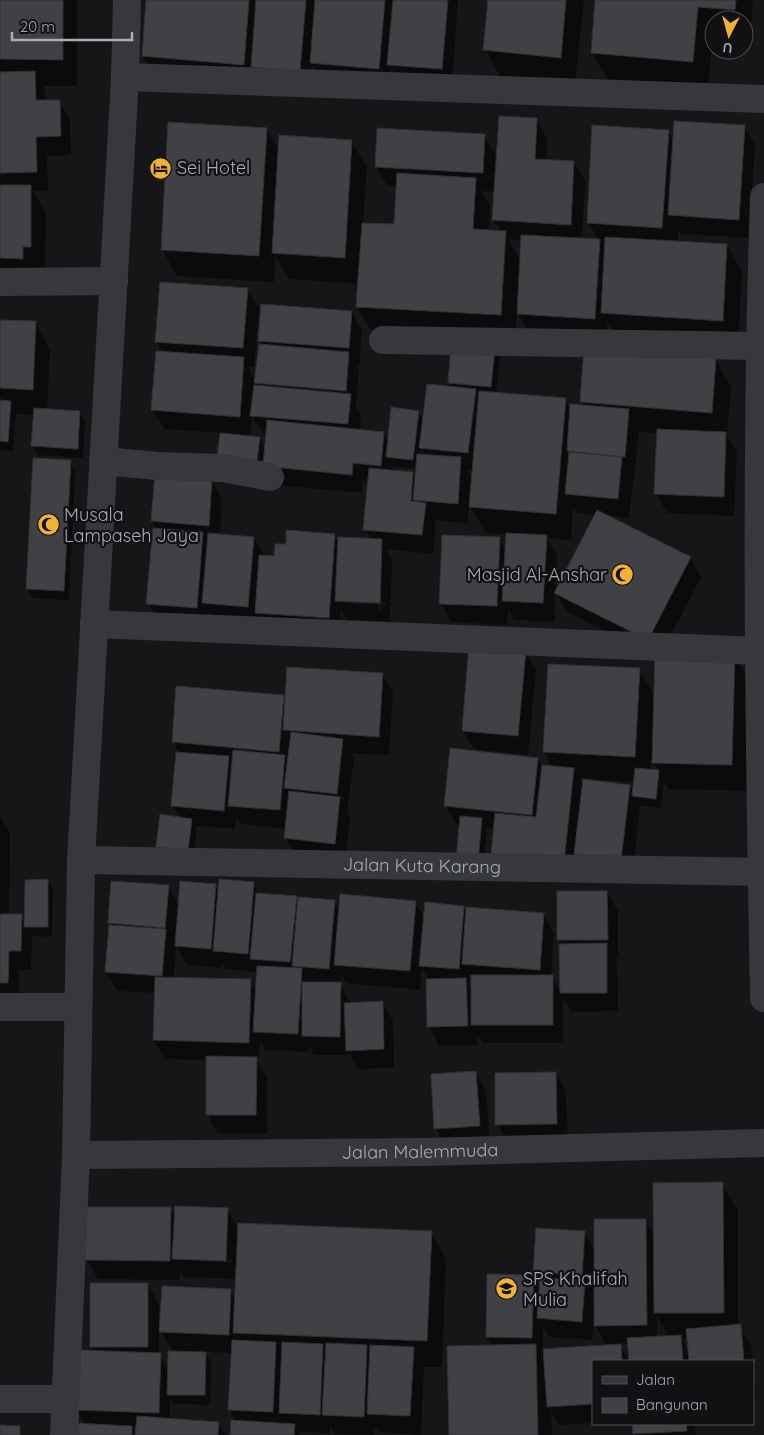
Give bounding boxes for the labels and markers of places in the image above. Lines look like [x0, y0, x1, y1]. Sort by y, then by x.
hotel icon: Sei Hotel [149, 156, 173, 180]
place label: Sei Hotel [177, 156, 250, 179]
place label: Musala Lampaseh Jaya [64, 503, 199, 547]
mosque icon: Musala Lampaseh Jaya [36, 513, 60, 537]
place label: Masjid Al-Anshar [467, 563, 607, 586]
mosque icon: Masjid Al-Anshar [611, 563, 635, 587]
place label: SPS Khalifah Mulia [523, 1267, 628, 1311]
school or university icon: SPS Khalifah Mulia [495, 1277, 519, 1301]

